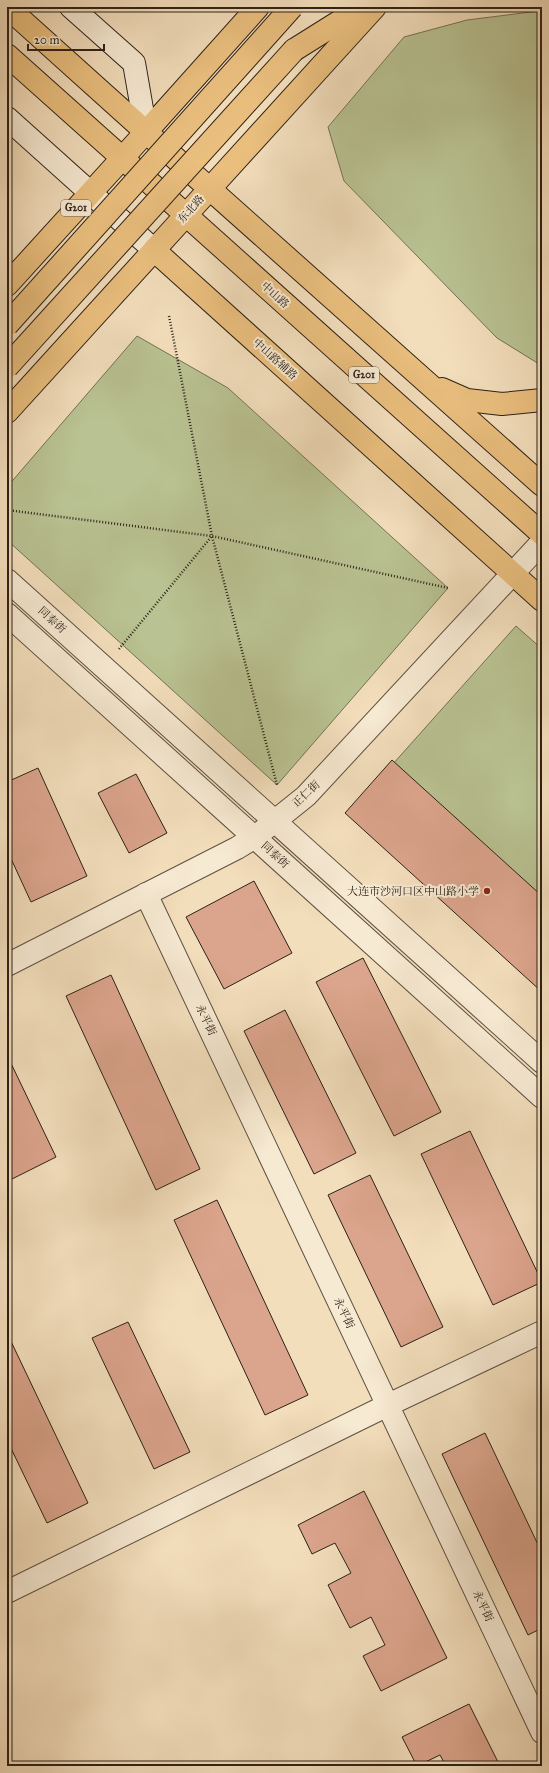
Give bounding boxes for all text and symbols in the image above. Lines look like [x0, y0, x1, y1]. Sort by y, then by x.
scale bar [28, 26, 104, 52]
text: 20 m [34, 33, 60, 47]
street label: 东北路 [175, 192, 207, 226]
road number: G201 [61, 200, 91, 216]
street label: 中山路 [258, 279, 292, 311]
street label: 中山路辅路 [250, 336, 300, 382]
road number: G201 [349, 367, 379, 383]
street label: 同泰街 [35, 604, 69, 636]
street label: 正仁街 [289, 778, 323, 810]
street label: 同泰街 [258, 839, 292, 871]
place label: 大连市沙河口区中山路小学 [347, 885, 479, 898]
marker: 大连市沙河口区中山路小学 [482, 886, 492, 896]
street label: 永平街 [193, 1002, 219, 1038]
street label: 永平街 [331, 1295, 357, 1331]
street label: 永平街 [470, 1588, 496, 1624]

